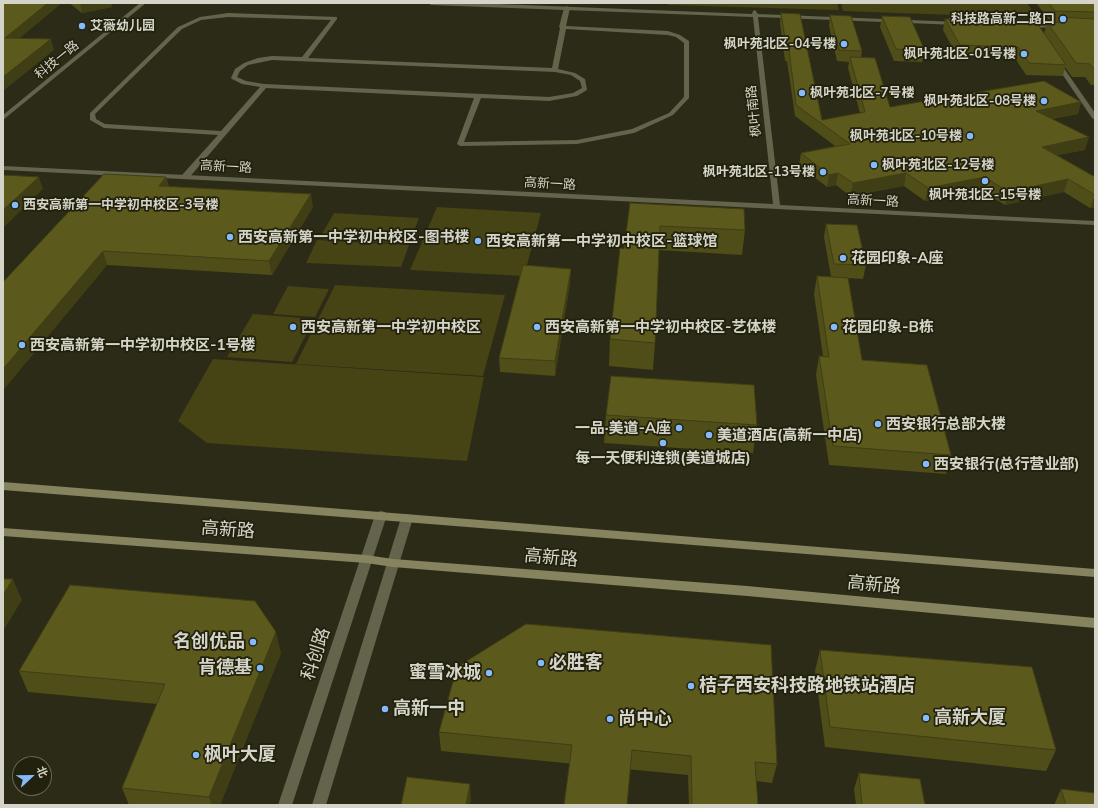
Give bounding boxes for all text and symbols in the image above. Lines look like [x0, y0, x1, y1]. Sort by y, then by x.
place label: 科技路高新二路口 [951, 11, 1055, 27]
marker: 科技路高新二路口 [1058, 14, 1068, 24]
place label: 艾薇幼儿园 [90, 18, 155, 34]
marker: 艾薇幼儿园 [77, 21, 87, 31]
place label: 枫叶苑北区-04号楼 [724, 36, 836, 52]
street label: 科技一路 [32, 38, 82, 82]
marker: 枫叶苑北区-04号楼 [839, 39, 849, 49]
place label: 枫叶苑北区-01号楼 [904, 46, 1016, 62]
marker: 枫叶苑北区-01号楼 [1019, 49, 1029, 59]
street label: 枫叶南路 [744, 84, 764, 138]
place label: 枫叶苑北区-7号楼 [810, 85, 914, 101]
marker: 枫叶苑北区-7号楼 [797, 88, 807, 98]
place label: 枫叶苑北区-08号楼 [924, 93, 1036, 109]
marker: 枫叶苑北区-08号楼 [1039, 96, 1049, 106]
place label: 枫叶苑北区-10号楼 [850, 128, 962, 144]
marker: 枫叶苑北区-10号楼 [965, 131, 975, 141]
place label: 枫叶苑北区-12号楼 [882, 157, 994, 173]
street label: 高新一路 [200, 158, 252, 176]
marker: 枫叶苑北区-12号楼 [869, 160, 879, 170]
place label: 枫叶苑北区-13号楼 [703, 164, 815, 180]
marker: 枫叶苑北区-13号楼 [818, 167, 828, 177]
street label: 高新一路 [524, 175, 576, 193]
marker: 枫叶苑北区-15号楼 [980, 176, 990, 186]
place label: 枫叶苑北区-15号楼 [929, 187, 1041, 203]
street label: 高新一路 [847, 192, 899, 210]
place label: 西安高新第一中学初中校区-3号楼 [23, 197, 218, 213]
marker: 西安高新第一中学初中校区-3号楼 [10, 200, 20, 210]
place label: 西安高新第一中学初中校区-图书楼 [238, 228, 470, 246]
marker: 西安高新第一中学初中校区-图书楼 [225, 232, 235, 242]
place label: 西安高新第一中学初中校区-篮球馆 [486, 232, 718, 250]
marker: 西安高新第一中学初中校区-篮球馆 [473, 236, 483, 246]
place label: 花园印象-A座 [851, 249, 944, 267]
marker: 花园印象-A座 [838, 253, 848, 263]
place label: 西安高新第一中学初中校区 [301, 318, 481, 336]
place label: 西安高新第一中学初中校区-艺体楼 [545, 318, 777, 336]
place label: 花园印象-B栋 [842, 318, 934, 336]
marker: 西安高新第一中学初中校区 [288, 322, 298, 332]
marker: 西安高新第一中学初中校区-艺体楼 [532, 322, 542, 332]
marker: 花园印象-B栋 [829, 322, 839, 332]
place label: 西安高新第一中学初中校区-1号楼 [30, 336, 256, 354]
marker: 西安高新第一中学初中校区-1号楼 [17, 340, 27, 350]
place label: 西安银行总部大楼 [886, 415, 1006, 433]
place label: 一品·美道-A座 [575, 419, 671, 437]
marker: 西安银行总部大楼 [873, 419, 883, 429]
marker: 一品·美道-A座 [674, 423, 684, 433]
place label: 美道酒店(高新一中店) [717, 426, 863, 444]
marker: 美道酒店(高新一中店) [704, 430, 714, 440]
marker: 每一天便利连锁(美道城店) [658, 438, 668, 448]
place label: 每一天便利连锁(美道城店) [575, 449, 751, 467]
place label: 西安银行(总行营业部) [934, 455, 1080, 473]
marker: 西安银行(总行营业部) [921, 459, 931, 469]
street label: 高新路 [200, 517, 256, 543]
street label: 高新路 [523, 545, 579, 571]
street label: 高新路 [846, 572, 902, 598]
street label: 科创路 [297, 625, 335, 683]
place label: 名创优品 [173, 631, 245, 653]
marker: 名创优品 [248, 637, 258, 647]
place label: 必胜客 [549, 652, 603, 674]
place label: 肯德基 [198, 657, 252, 679]
marker: 必胜客 [536, 658, 546, 668]
place label: 蜜雪冰城 [409, 662, 481, 684]
marker: 肯德基 [255, 663, 265, 673]
marker: 蜜雪冰城 [484, 668, 494, 678]
place label: 桔子西安科技路地铁站酒店 [699, 675, 915, 697]
marker: 桔子西安科技路地铁站酒店 [686, 681, 696, 691]
place label: 高新一中 [393, 698, 465, 720]
marker: 高新一中 [380, 704, 390, 714]
place label: 高新大厦 [934, 707, 1006, 729]
place label: 尚中心 [618, 708, 672, 730]
marker: 高新大厦 [921, 713, 931, 723]
marker: 尚中心 [605, 714, 615, 724]
place label: 枫叶大厦 [204, 744, 276, 766]
marker: 枫叶大厦 [191, 750, 201, 760]
north arrow [12, 756, 52, 796]
text: 北 [34, 764, 51, 780]

